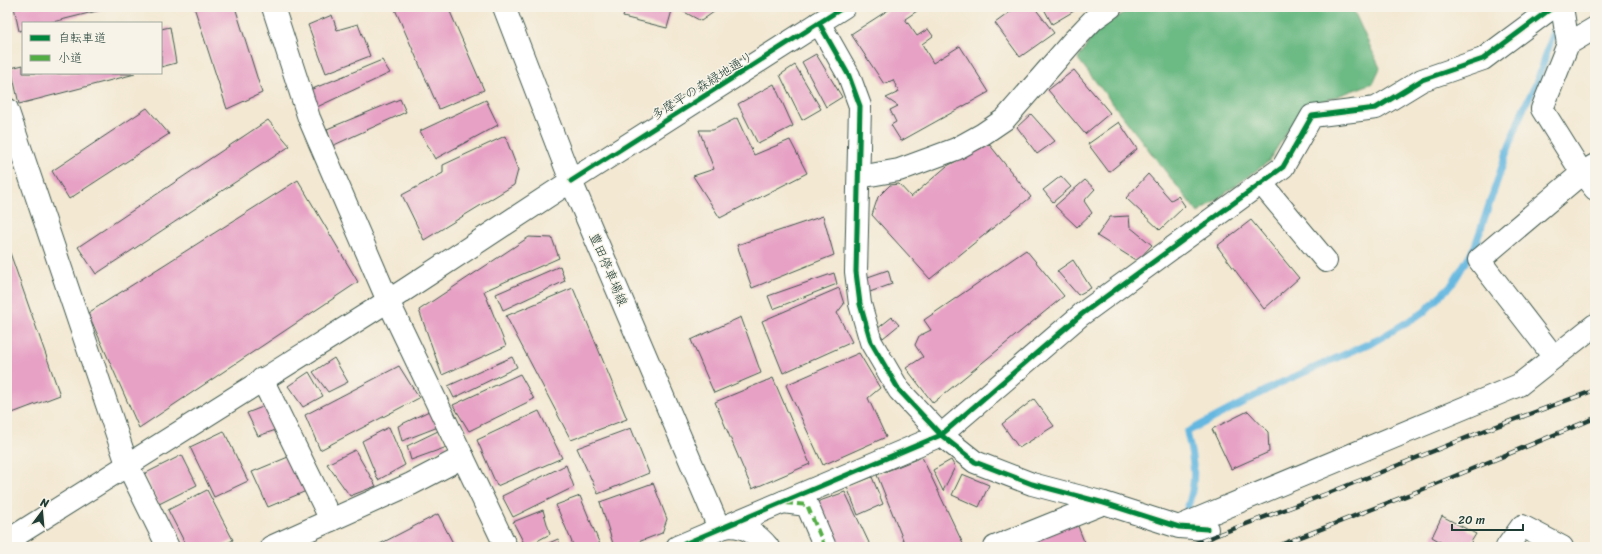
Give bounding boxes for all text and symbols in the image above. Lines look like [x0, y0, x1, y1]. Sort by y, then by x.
legend [22, 22, 162, 74]
text: 自転車道 [58, 27, 106, 49]
street label: 多摩平の森緑地通り [647, 45, 758, 126]
text: 小道 [58, 47, 82, 69]
street label: 豊田停車場線 [583, 229, 635, 311]
north arrow [22, 492, 62, 532]
text: N [37, 492, 51, 513]
scale bar [1452, 506, 1523, 532]
text: 20 m [1458, 509, 1485, 531]

